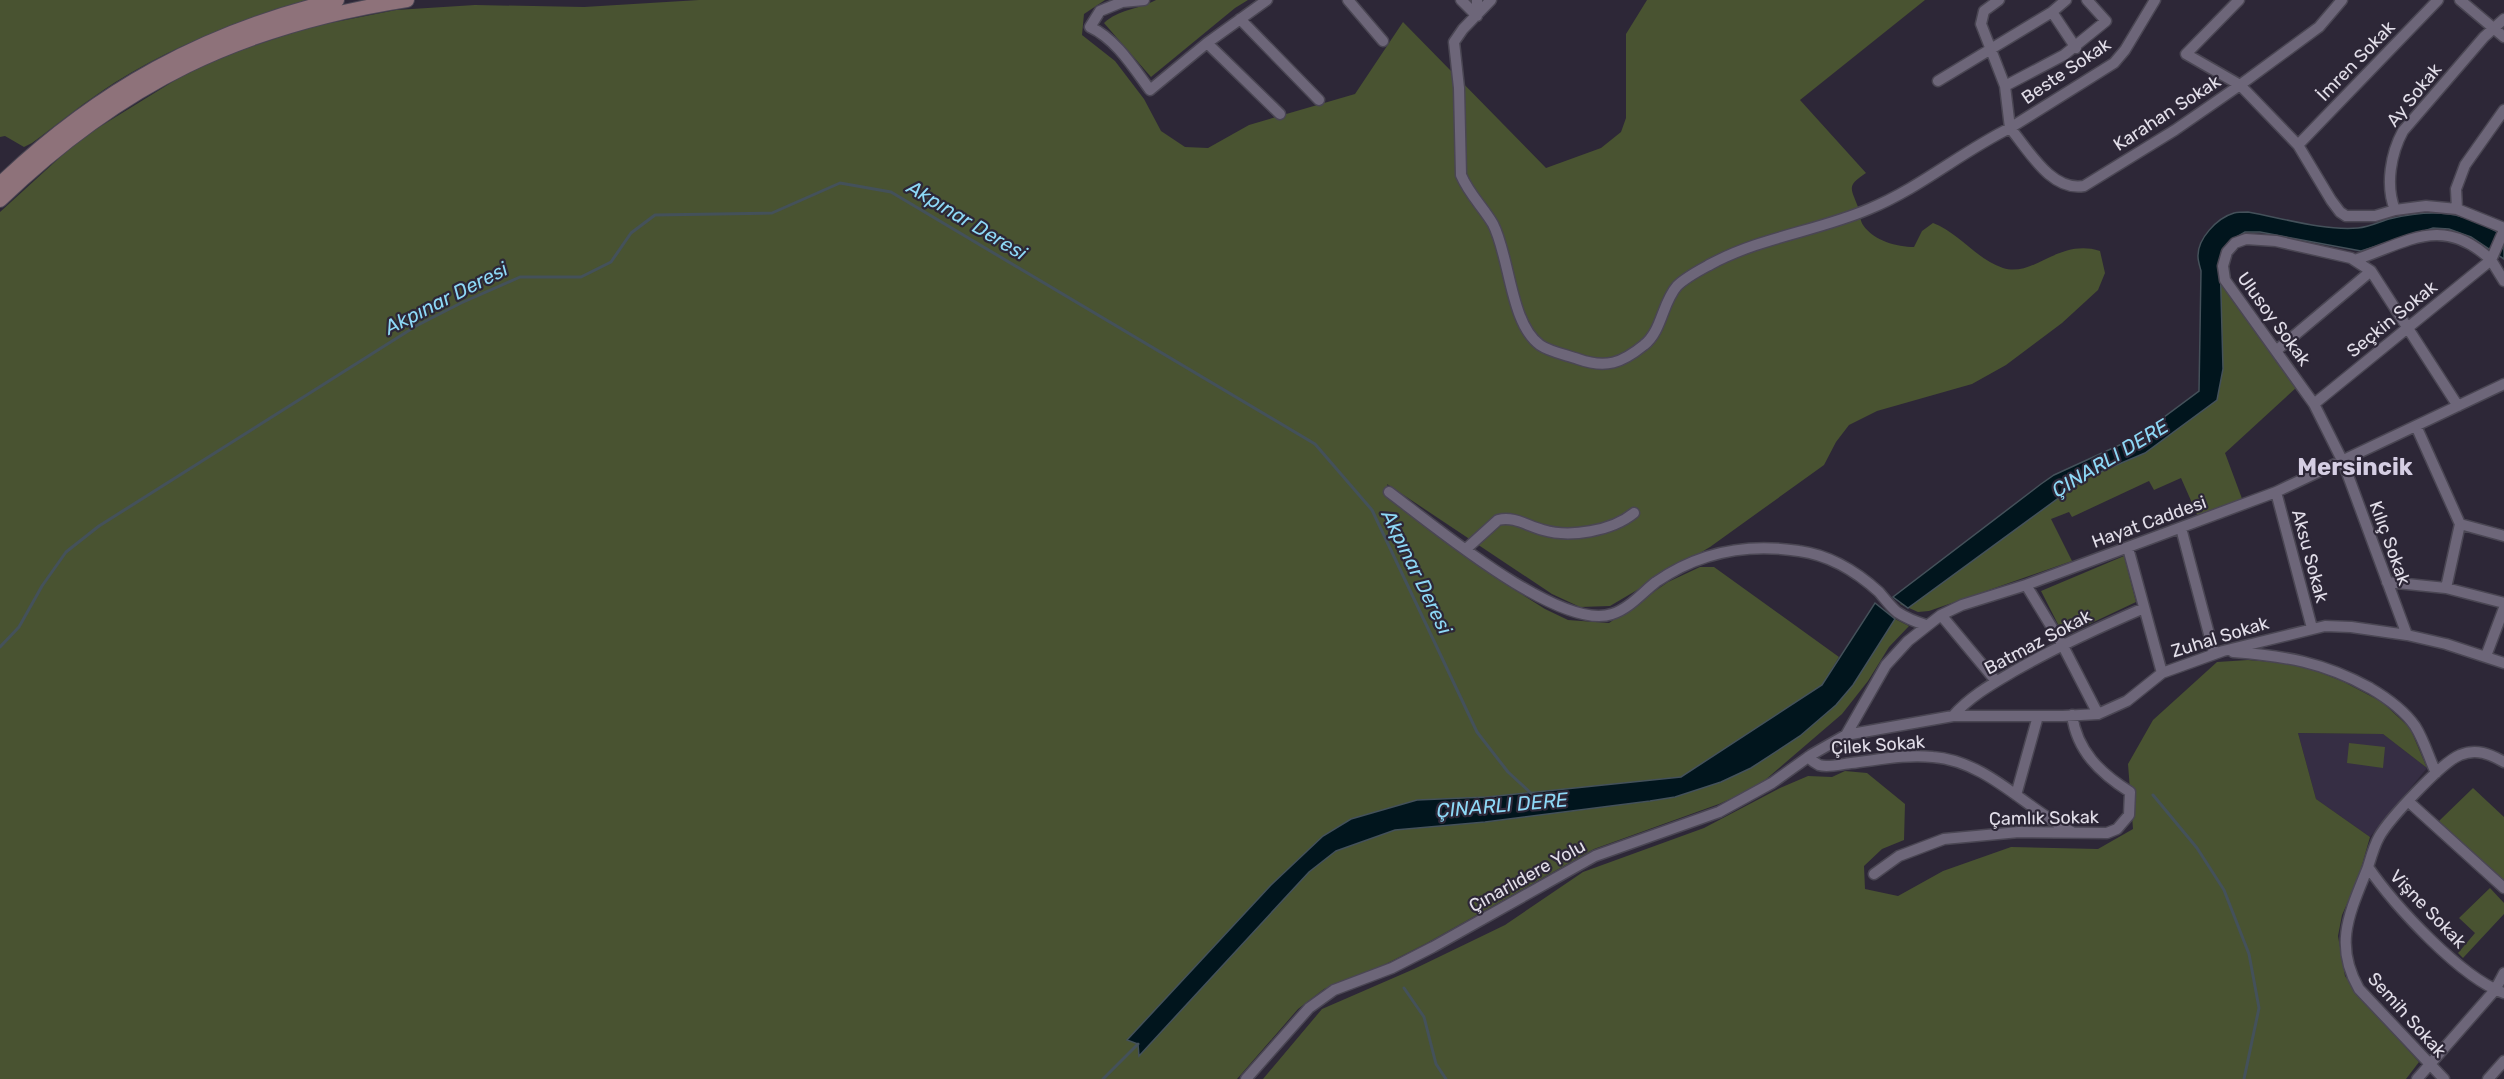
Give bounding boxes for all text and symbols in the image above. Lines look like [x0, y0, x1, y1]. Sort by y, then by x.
street label: İmren Sokak [2312, 16, 2400, 106]
street label: Beste Sokak [2017, 33, 2115, 109]
street label: Ay Sokak [2382, 58, 2447, 131]
street label: Karahan Sokak [2109, 70, 2225, 156]
water label: Akpınar Deresi [902, 174, 1032, 266]
water label: Akpınar Deresi [379, 256, 513, 340]
street label: Ulusoy Sokak [2233, 268, 2316, 371]
street label: Seçkin Sokak [2342, 275, 2442, 362]
water label: ÇINARLI DERE [2047, 413, 2174, 502]
district label: Mersincik [2297, 453, 2413, 481]
street label: Hayat Caddesi [2089, 491, 2209, 553]
street label: Kılıç Sokak [2365, 498, 2416, 589]
water label: Akpınar Deresi [1376, 505, 1458, 639]
street label: Aksu Sokak [2287, 507, 2333, 606]
street label: Batmaz Sokak [1981, 604, 2096, 679]
street label: Zuhal Sokak [2169, 612, 2272, 662]
street label: Çilek Sokak [1830, 731, 1926, 759]
water label: ÇINARLI DERE [1435, 787, 1570, 823]
street label: Çamlık Sokak [1989, 806, 2100, 830]
street label: Çınarlıdere Yolu [1465, 835, 1589, 917]
street label: Vişne Sokak [2385, 865, 2471, 953]
street label: Semih Sokak [2363, 968, 2451, 1063]

